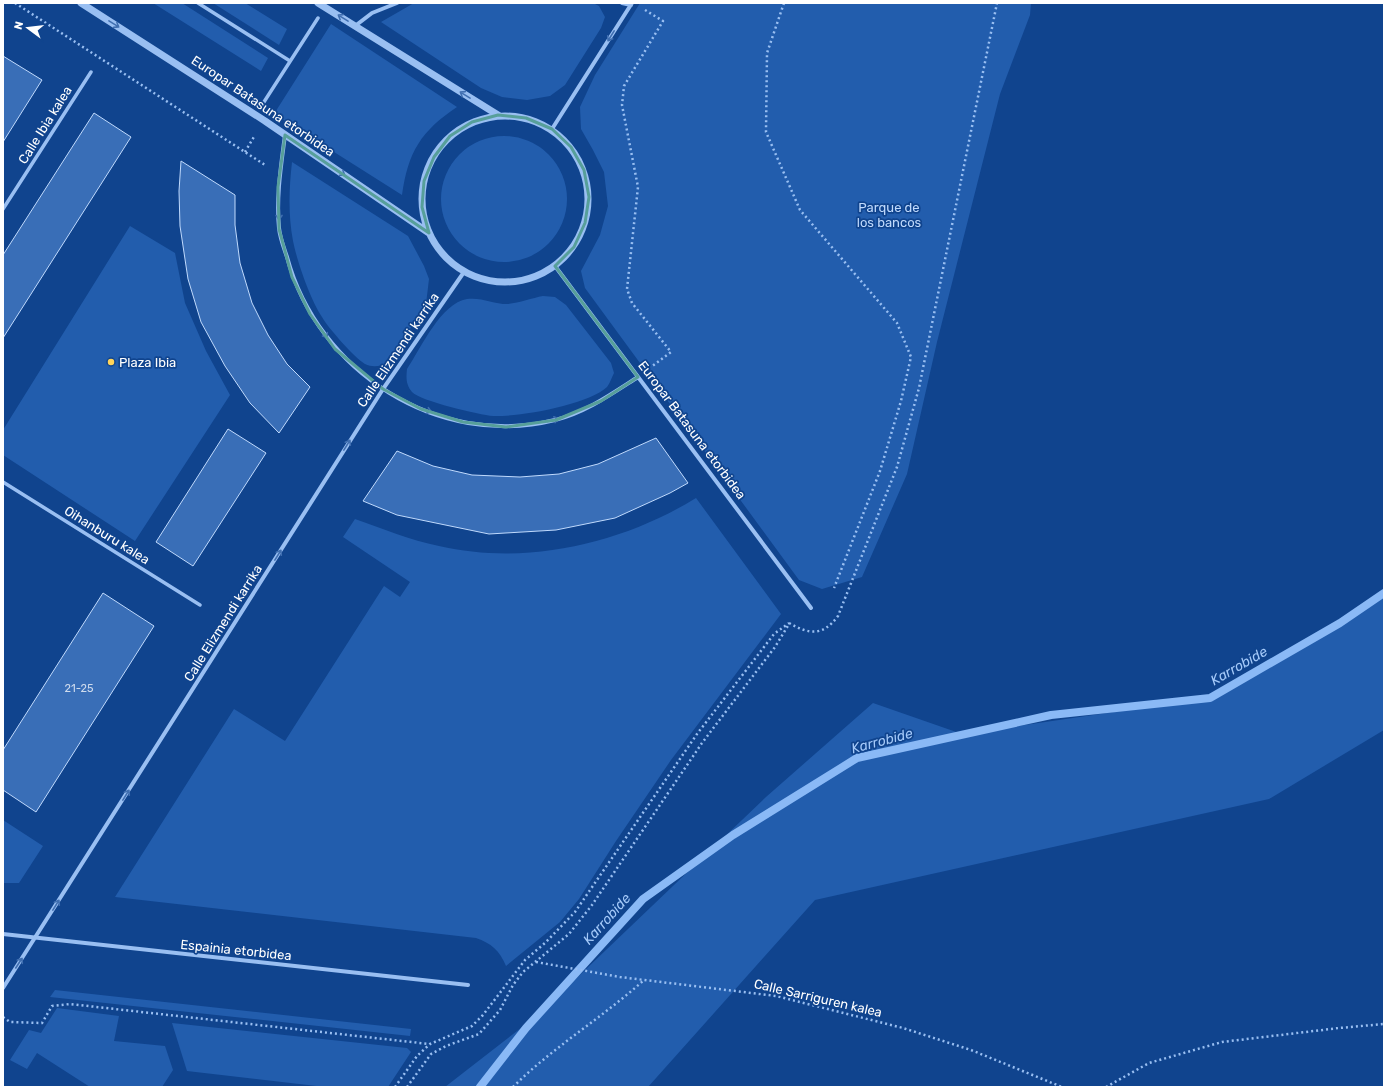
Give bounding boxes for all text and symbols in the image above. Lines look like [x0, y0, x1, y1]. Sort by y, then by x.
north arrow [8, 8, 48, 48]
one-way arrow [337, 14, 349, 22]
text: N [12, 20, 26, 31]
one-way arrow [108, 20, 119, 28]
one-way arrow [607, 30, 615, 41]
street label: Europar Batasuna etorbidea [189, 52, 337, 160]
street label: Calle Ibia kalea [15, 83, 75, 167]
one-way arrow [460, 91, 471, 99]
one-way arrow [334, 168, 345, 176]
park label: Parque de los bancos [857, 200, 922, 230]
one-way arrow [275, 207, 283, 220]
street label: Calle Elizmendi karrika [354, 290, 442, 410]
one-way arrow [320, 328, 328, 339]
place label: Plaza Ibia [119, 355, 176, 370]
marker: Plaza Ibia [106, 357, 116, 367]
street label: Europar Batasuna etorbidea [635, 358, 749, 502]
one-way arrow [420, 407, 432, 415]
one-way arrow [547, 415, 560, 423]
one-way arrow [344, 439, 352, 451]
street label: Oihanburu kalea [62, 503, 152, 567]
one-way arrow [274, 550, 282, 561]
street label: Calle Elizmendi karrika [181, 562, 265, 684]
water label: Karrobide [1207, 643, 1271, 689]
house number: 21-25 [64, 682, 94, 695]
water label: Karrobide [849, 725, 915, 757]
one-way arrow [122, 790, 130, 801]
water label: Karrobide [580, 890, 634, 948]
one-way arrow [52, 900, 60, 911]
street label: Espainia etorbidea [180, 937, 292, 963]
one-way arrow [15, 958, 23, 969]
street label: Calle Sarriguren kalea [752, 976, 884, 1021]

